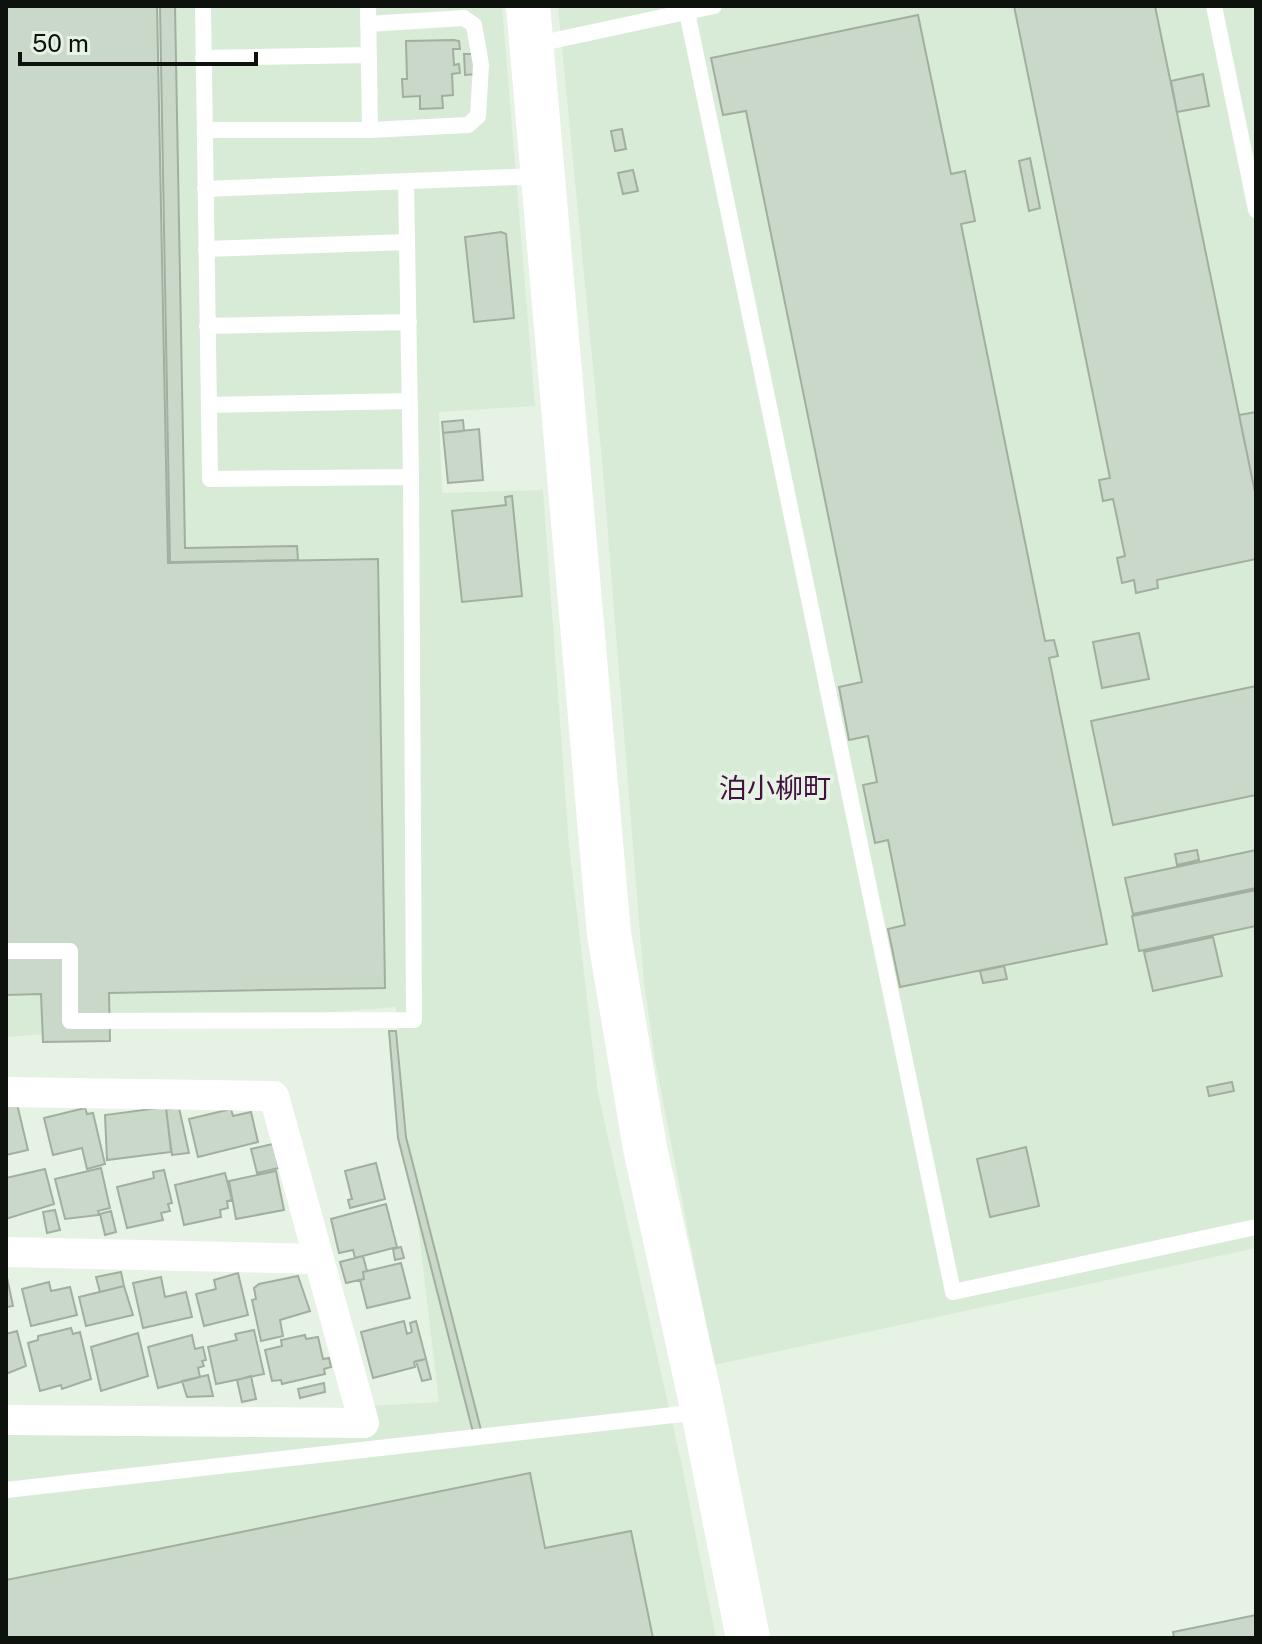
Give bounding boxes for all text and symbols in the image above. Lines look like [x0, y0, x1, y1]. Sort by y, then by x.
scale bar [20, 16, 256, 66]
text: 50 m [32, 29, 89, 57]
district label: 泊小柳町 [719, 771, 831, 804]

